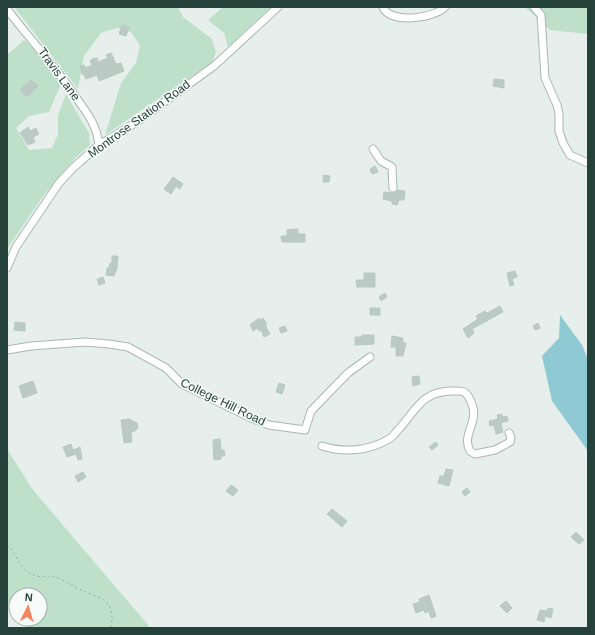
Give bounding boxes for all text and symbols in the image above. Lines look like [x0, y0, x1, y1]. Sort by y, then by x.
street label: Travis Lane [35, 45, 83, 104]
street label: Montrose Station Road [85, 77, 193, 161]
street label: College Hill Road [178, 375, 268, 429]
north arrow [8, 587, 48, 627]
text: N [24, 591, 33, 603]

